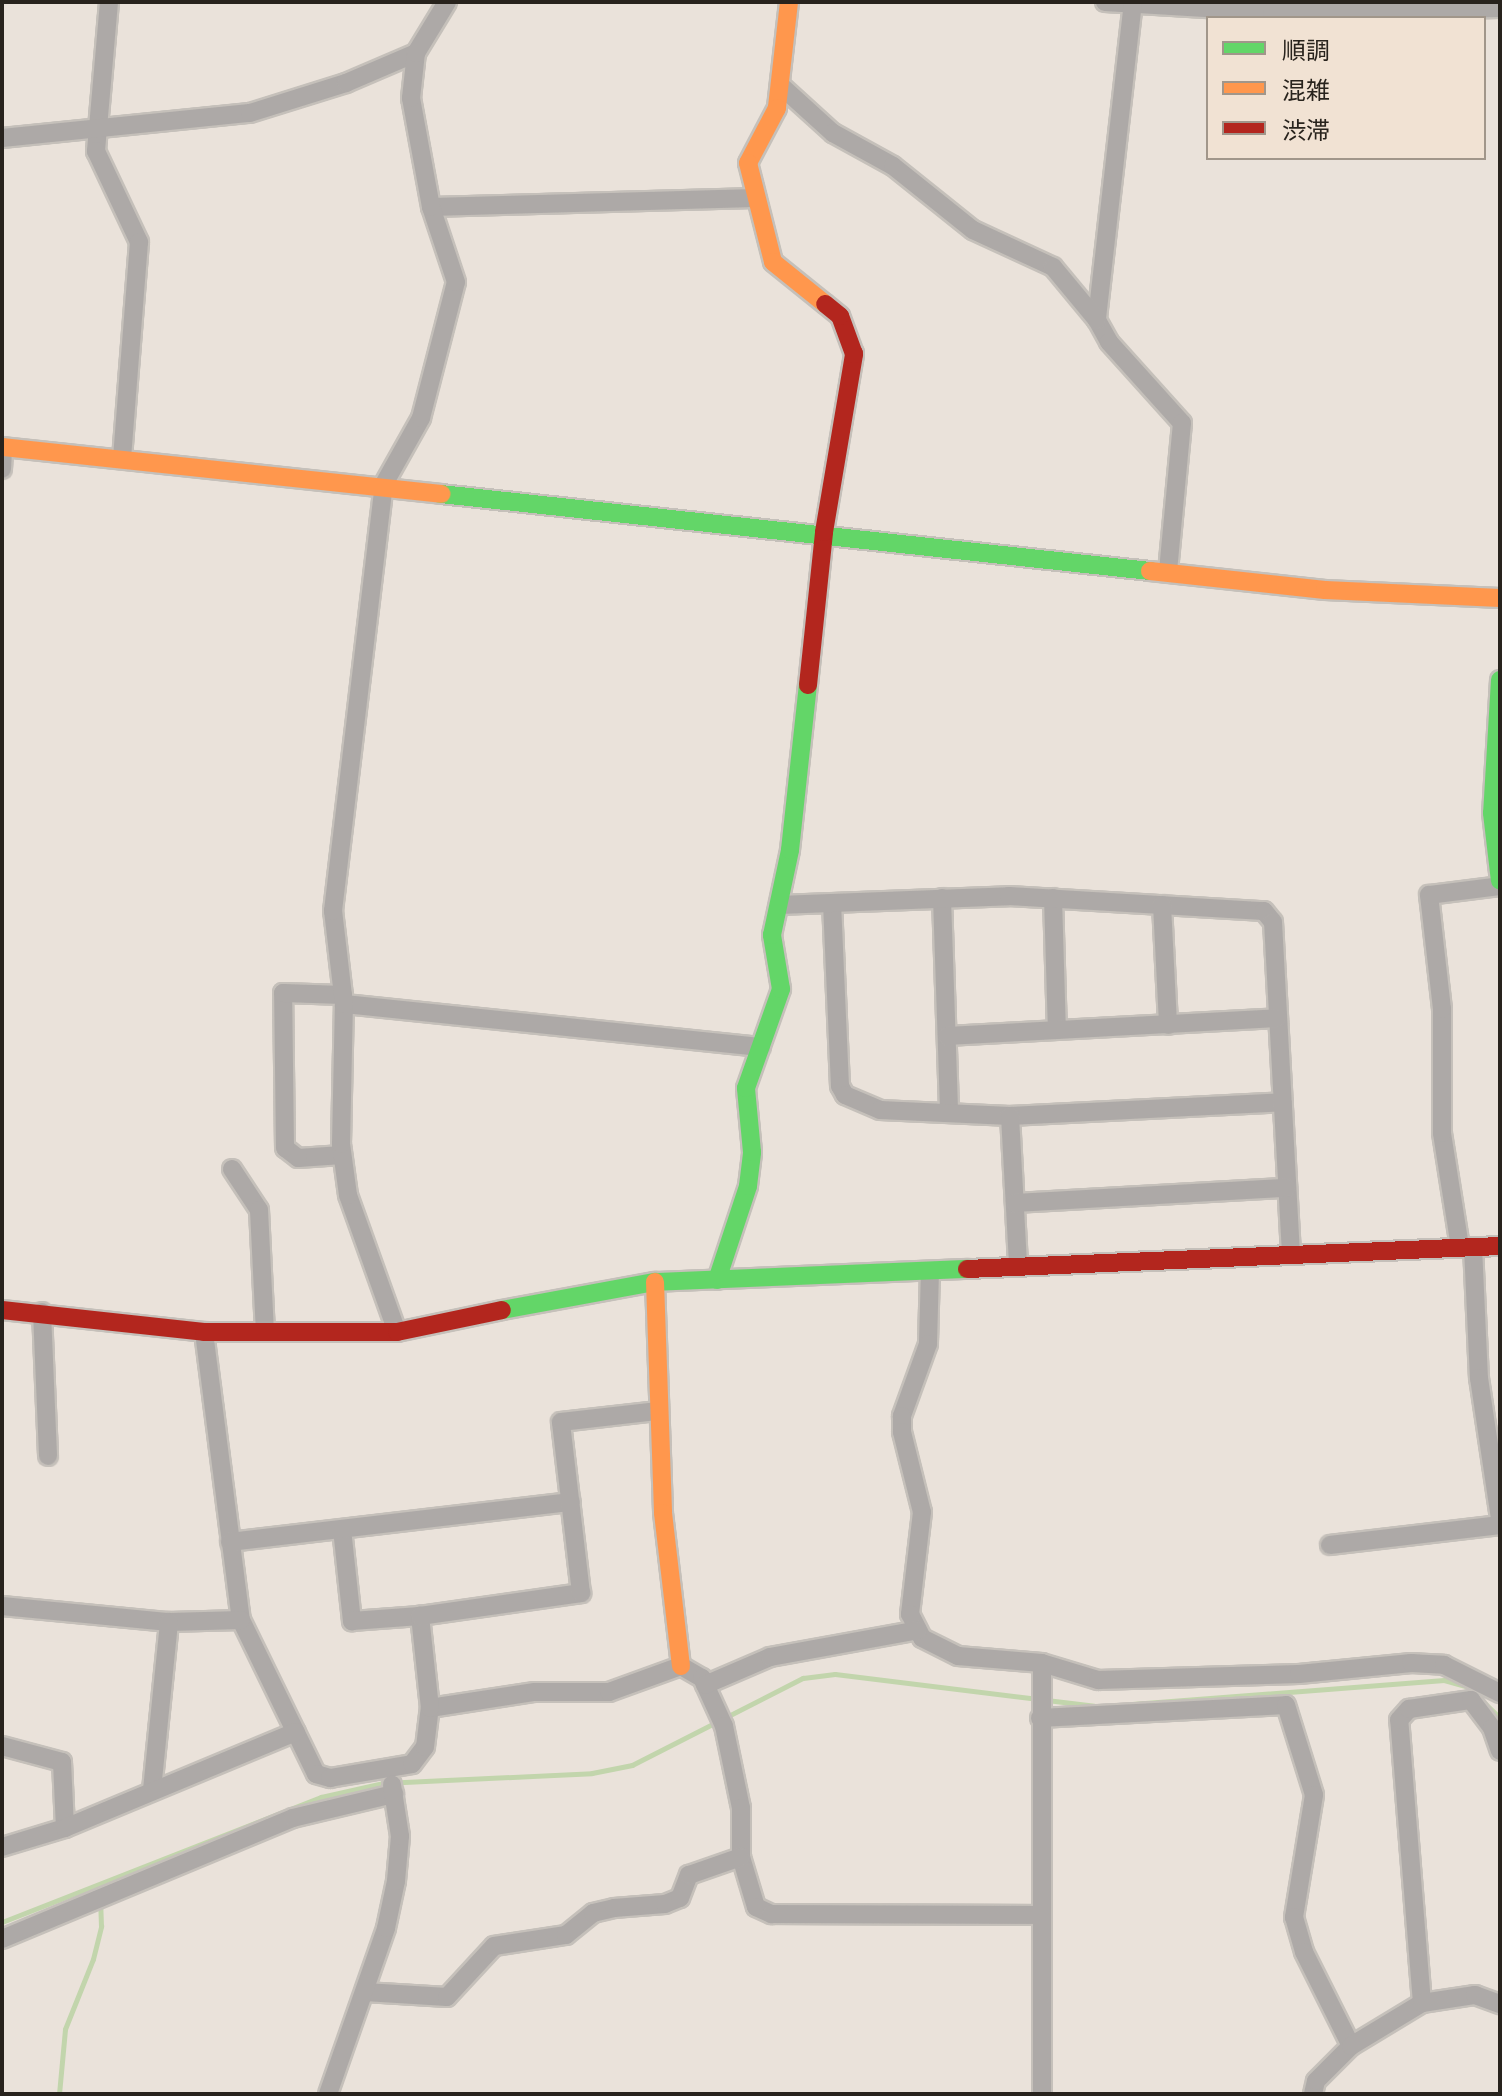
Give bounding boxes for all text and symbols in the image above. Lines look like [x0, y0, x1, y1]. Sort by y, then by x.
legend [1206, 16, 1486, 160]
text: 順調 [1282, 37, 1330, 65]
text: 混雑 [1282, 77, 1330, 105]
text: 渋滞 [1282, 117, 1330, 145]

